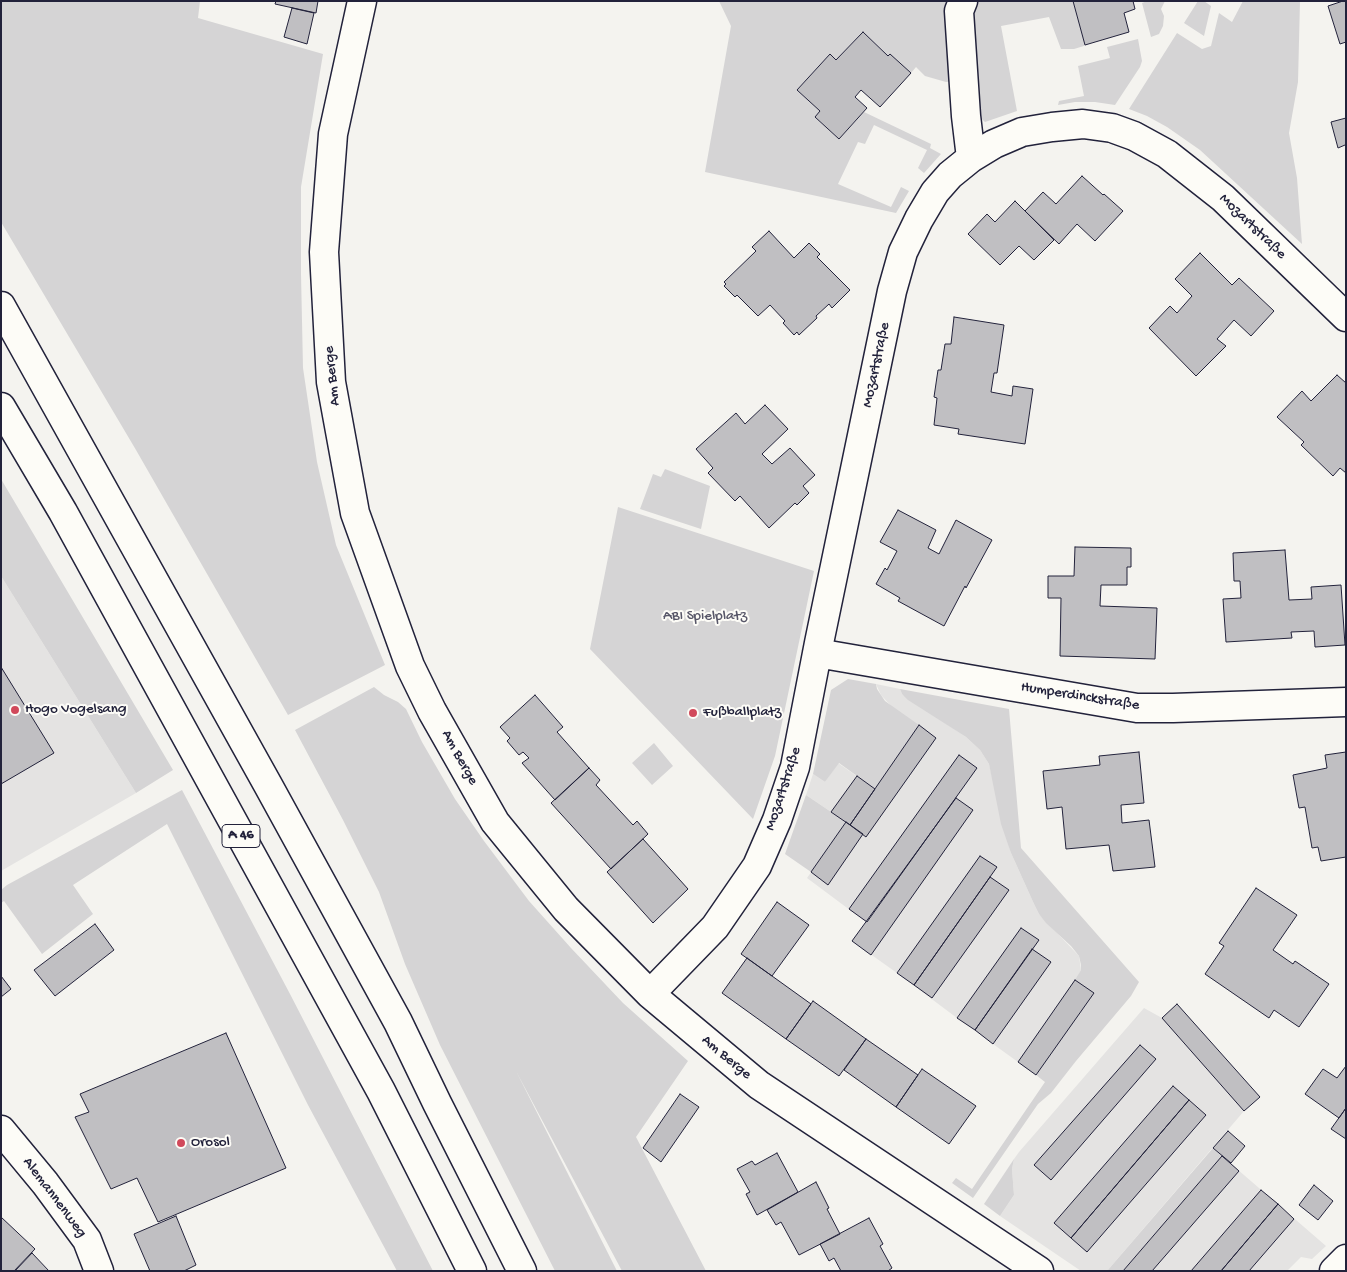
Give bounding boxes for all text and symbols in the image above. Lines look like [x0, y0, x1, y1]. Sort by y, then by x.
street label: Mozartstraße [1215, 190, 1289, 264]
street label: Mozartstraße [859, 321, 895, 409]
street label: Am Berge [321, 345, 345, 407]
park label: ABI Spielplatz [663, 608, 747, 626]
street label: Humperdinckstraße [1019, 679, 1141, 715]
place label: Hogo Vogelsang [25, 701, 126, 719]
marker: Hogo Vogelsang [9, 704, 21, 716]
place label: Fußballplatz [703, 704, 781, 722]
marker: Fußballplatz [687, 707, 699, 719]
street label: Am Berge [437, 727, 481, 789]
street label: Mozartstraße [762, 745, 806, 833]
road number: A 46 [222, 824, 260, 848]
street label: Am Berge [697, 1032, 755, 1084]
place label: Orosol [191, 1134, 230, 1152]
marker: Orosol [175, 1137, 187, 1149]
street label: Alemannenweg [18, 1154, 90, 1242]

